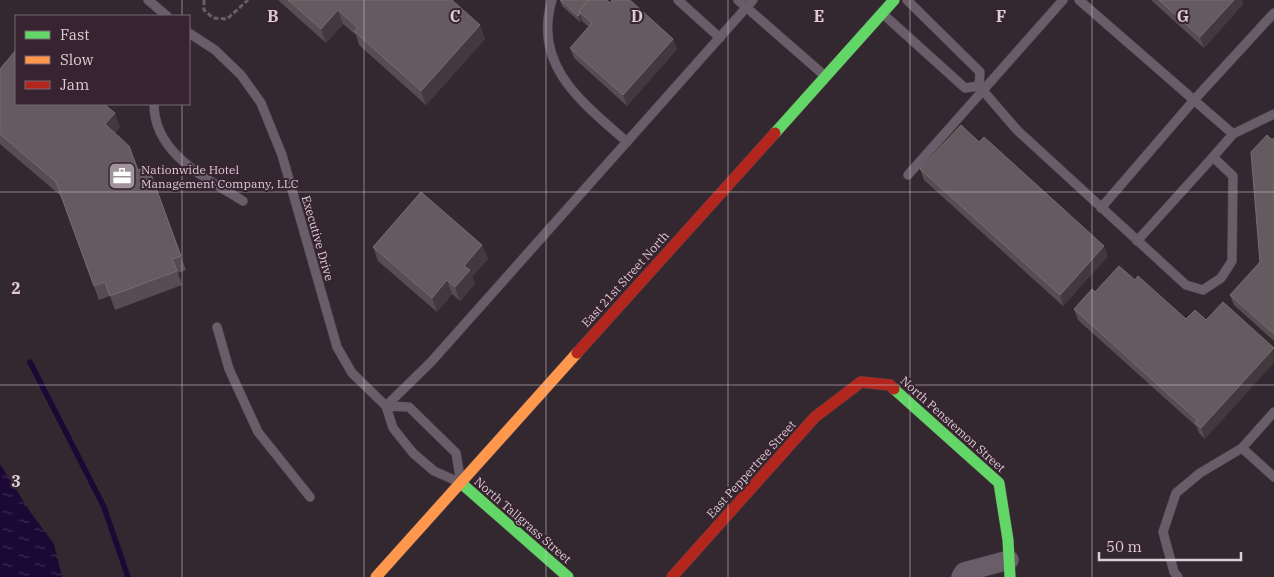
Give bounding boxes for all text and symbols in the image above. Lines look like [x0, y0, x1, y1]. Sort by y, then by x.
text: B [267, 6, 279, 26]
text: C [450, 6, 460, 26]
text: D [631, 6, 643, 26]
text: E [814, 6, 824, 26]
text: F [996, 6, 1006, 26]
text: G [1177, 6, 1189, 26]
legend [15, 15, 190, 105]
text: Fast [60, 25, 90, 44]
text: Slow [60, 50, 94, 69]
text: Jam [60, 75, 89, 94]
office icon: Nationwide Hotel Management Company, LLC [107, 161, 137, 191]
place label: Nationwide Hotel Management Company, LLC [141, 162, 299, 191]
street label: Executive Drive [299, 194, 337, 282]
street label: East 21st Street North [578, 228, 672, 330]
text: 2 [11, 278, 21, 298]
street label: North Penstemon Street [897, 373, 1009, 475]
street label: East Peppertree Street [703, 417, 799, 521]
text: 3 [11, 471, 21, 491]
street label: North Tallgrass Street [471, 474, 575, 566]
scale bar [1099, 530, 1242, 562]
text: 50 m [1106, 537, 1142, 556]

